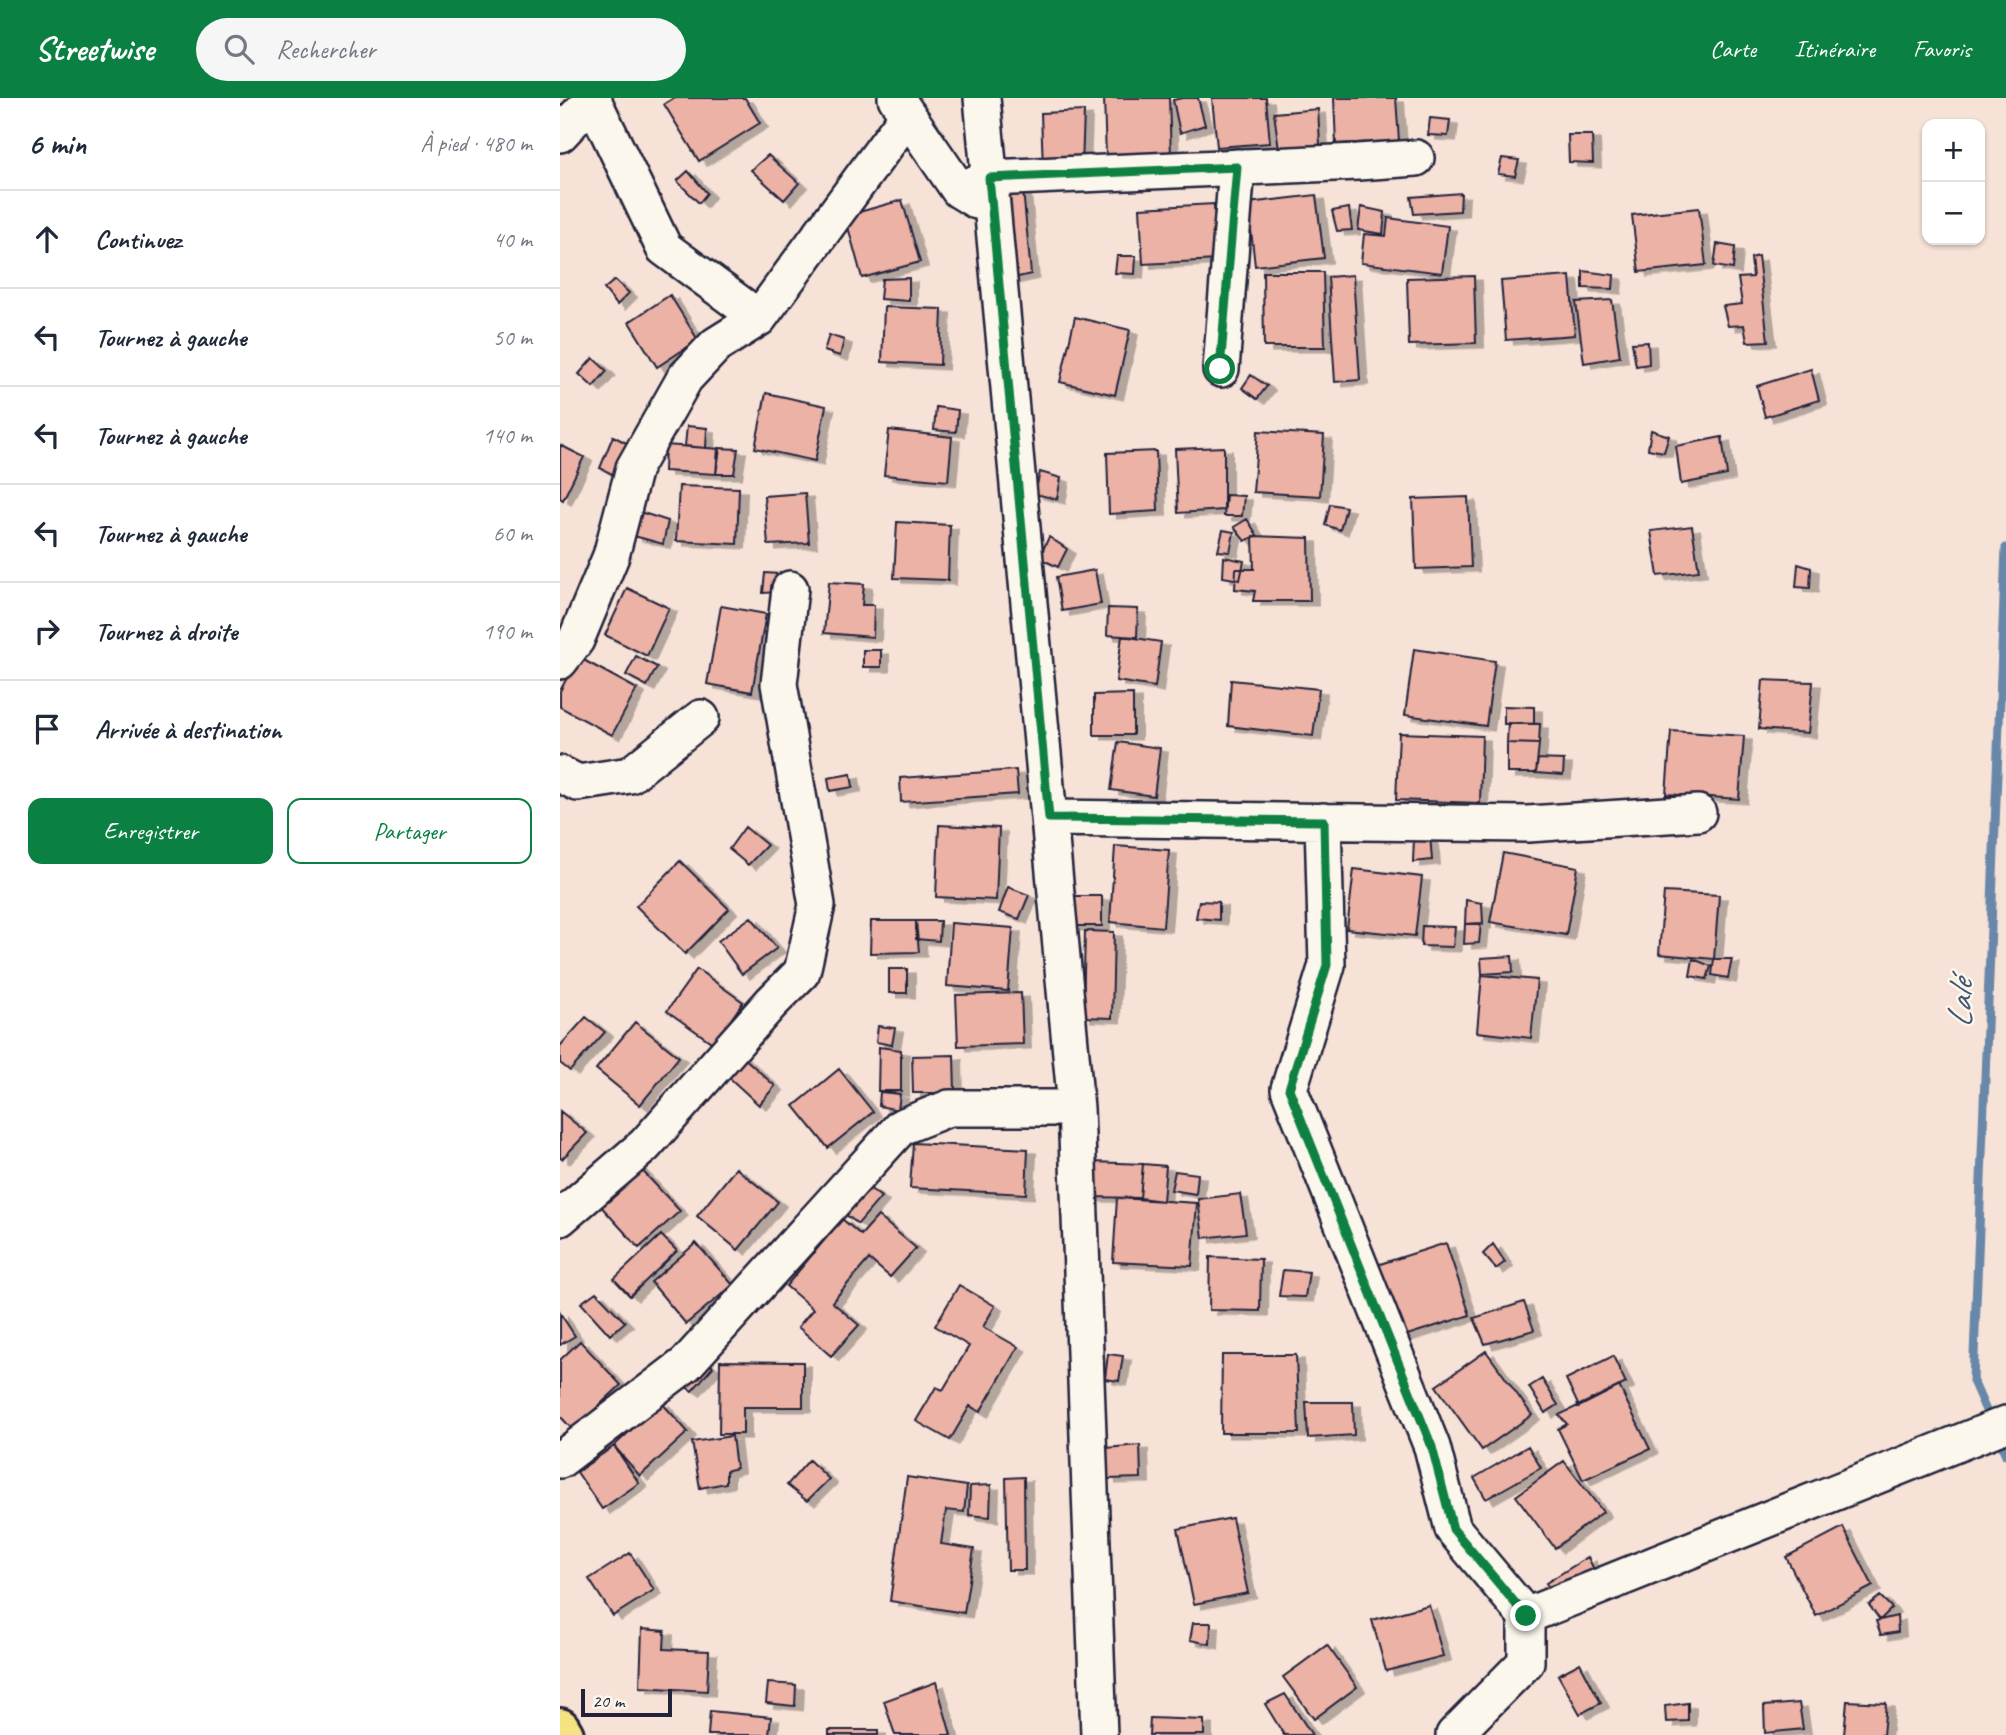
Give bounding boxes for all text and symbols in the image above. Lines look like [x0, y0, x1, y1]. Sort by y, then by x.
search box [196, 18, 686, 81]
text: Streetwise [35, 28, 154, 70]
icon: search [220, 30, 258, 68]
text: Rechercher [276, 33, 376, 66]
text: Carte [1710, 34, 1756, 64]
text: Itinéraire [1794, 34, 1875, 64]
text: Favoris [1913, 34, 1971, 64]
map controls [1922, 119, 1985, 245]
button: + [1922, 119, 1985, 182]
text: 6 min [28, 125, 86, 163]
text: À pied · 480 m [420, 129, 532, 158]
button: − [1922, 182, 1985, 245]
icon: ahead [28, 220, 66, 258]
text: Continuez [95, 223, 181, 256]
text: 40 m [493, 225, 532, 254]
icon: left [28, 318, 66, 356]
text: Tournez à gauche [95, 321, 246, 354]
text: 50 m [493, 323, 532, 352]
route start [1204, 353, 1235, 384]
icon: left [28, 416, 66, 454]
text: Tournez à gauche [95, 419, 246, 452]
text: 140 m [483, 421, 532, 450]
icon: left [28, 514, 66, 552]
text: Tournez à gauche [95, 517, 246, 550]
text: 60 m [493, 519, 532, 548]
icon: right [28, 612, 66, 650]
text: Tournez à droite [95, 615, 237, 648]
text: 190 m [483, 617, 532, 646]
icon: arrive [28, 710, 66, 748]
text: Arrivée à destination [95, 713, 281, 746]
button: Enregistrer [28, 798, 273, 864]
button: Partager [287, 798, 532, 864]
water label: Lalé [1937, 970, 1984, 1029]
route end [1510, 1600, 1541, 1631]
scale bar [581, 1686, 672, 1718]
text: 20 m [592, 1689, 624, 1713]

